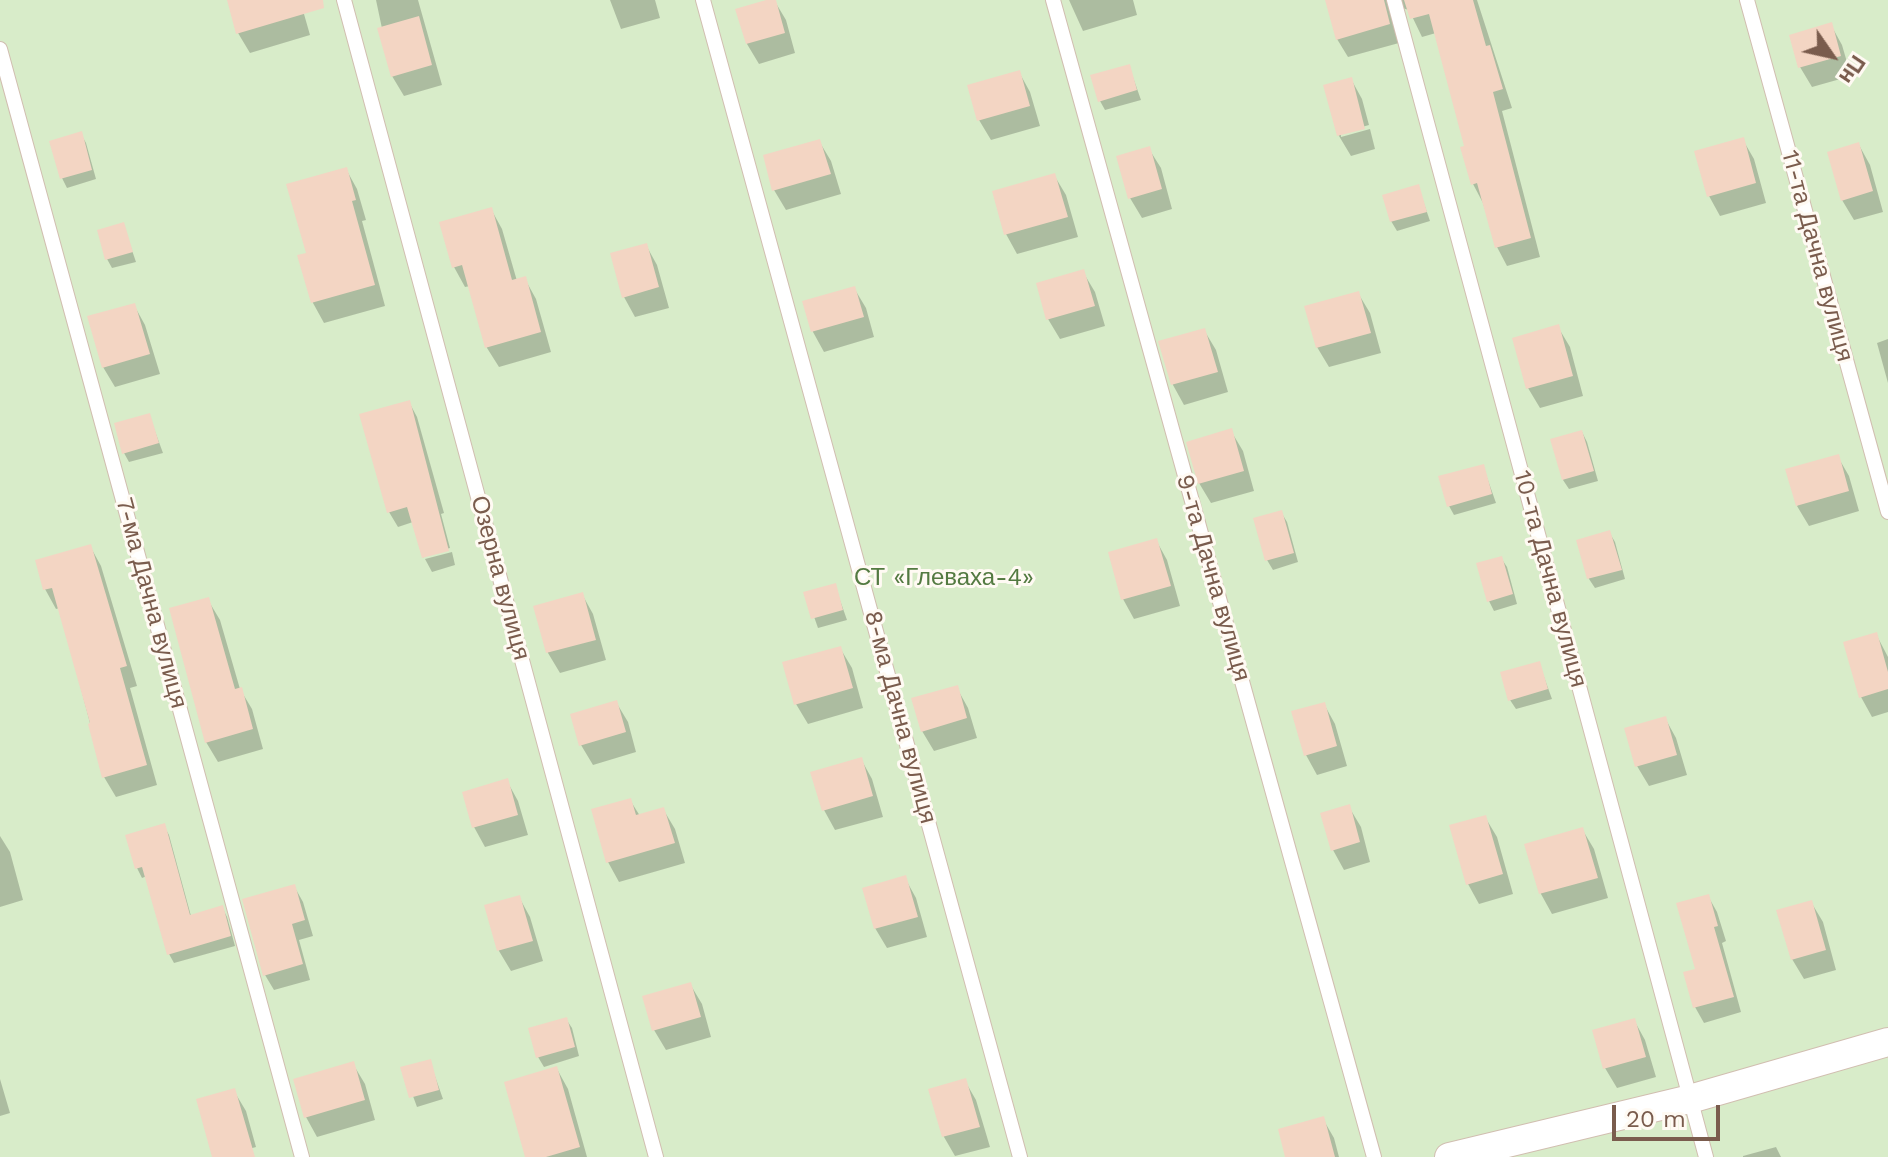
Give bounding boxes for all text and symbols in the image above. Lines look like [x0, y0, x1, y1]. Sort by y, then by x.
north arrow [1792, 16, 1872, 96]
text: Пн [1834, 51, 1871, 89]
street label: 11-та Дачна вулиця [1775, 147, 1859, 365]
street label: 10-та Дачна вулиця [1507, 468, 1593, 690]
street label: 9-та Дачна вулиця [1170, 471, 1256, 685]
street label: Озерна вулиця [464, 493, 536, 663]
street label: 7-ма Дачна вулиця [109, 495, 193, 711]
park label: СТ «Глеваха-4» [854, 564, 1034, 592]
street label: 8-ма Дачна вулиця [858, 607, 942, 827]
scale bar [1616, 1089, 1724, 1139]
text: 20 m [1626, 1105, 1686, 1133]

